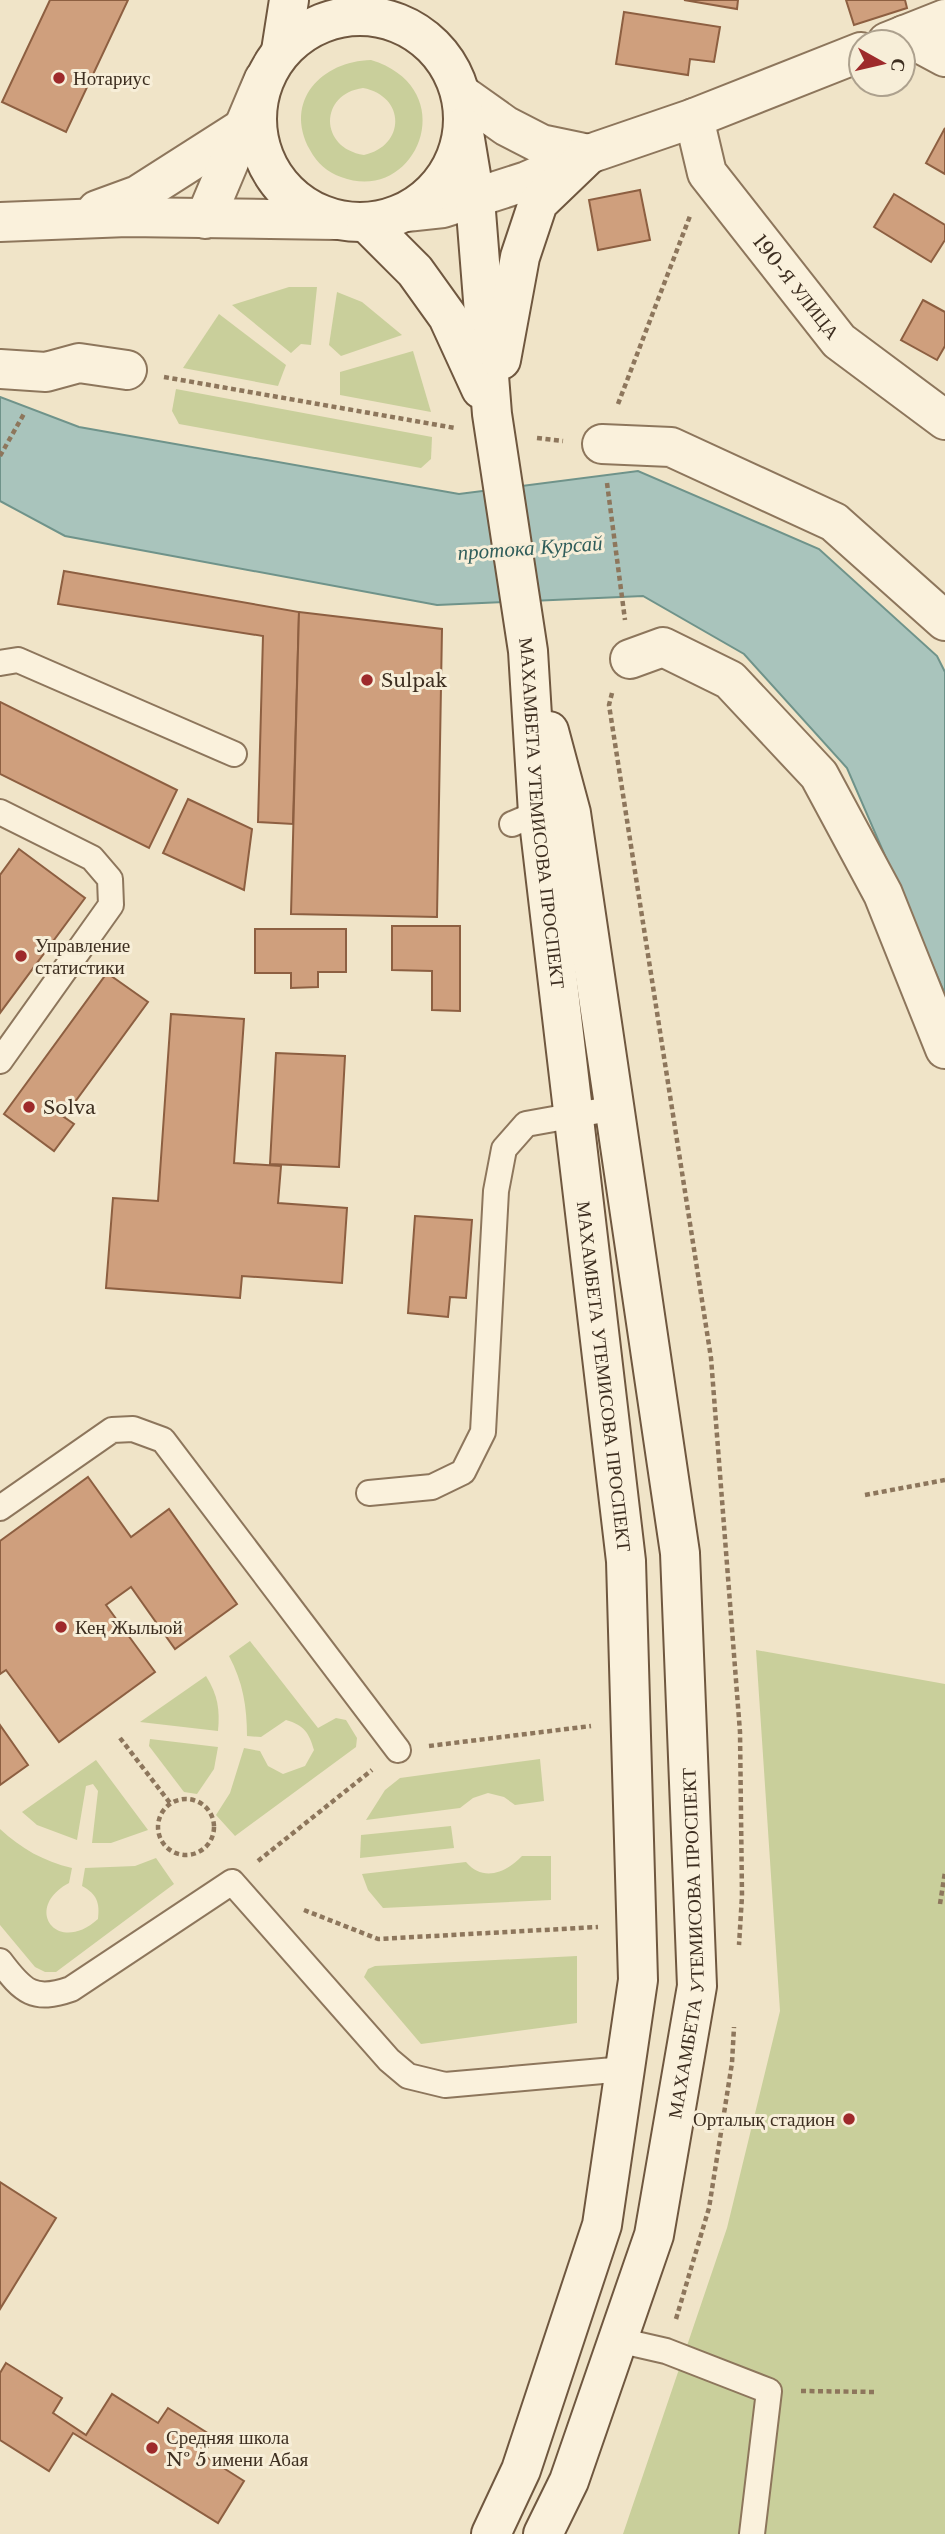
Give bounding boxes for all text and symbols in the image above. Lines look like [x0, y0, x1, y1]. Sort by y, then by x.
north arrow [847, 28, 917, 98]
text: С [886, 57, 911, 74]
place label: Нотариус [73, 67, 151, 90]
marker: Нотариус [51, 70, 67, 86]
street label: 190-Я УЛИЦА [748, 230, 844, 344]
water label: протока Курсай [457, 530, 604, 566]
street label: МАХАМБЕТА УТЕМИСОВА ПРОСПЕКТ [514, 636, 570, 990]
place label: Sulpak [381, 669, 448, 692]
marker: Sulpak [359, 672, 375, 688]
place label: Управление статистики [35, 934, 130, 979]
marker: Управление статистики [13, 948, 29, 964]
place label: Solva [43, 1096, 96, 1119]
marker: Solva [21, 1099, 37, 1115]
street label: МАХАМБЕТА УТЕМИСОВА ПРОСПЕКТ [572, 1200, 636, 1553]
place label: Кең Жылыой [75, 1616, 183, 1639]
marker: Кең Жылыой [53, 1619, 69, 1635]
street label: МАХАМБЕТА УТЕМИСОВА ПРОСПЕКТ [663, 1767, 710, 2120]
place label: Орталық стадион [693, 2108, 835, 2131]
marker: Орталық стадион [841, 2111, 857, 2127]
place label: Средняя школа № 5 имени Абая [166, 2426, 308, 2471]
marker: Средняя школа № 5 имени Абая [144, 2440, 160, 2456]

